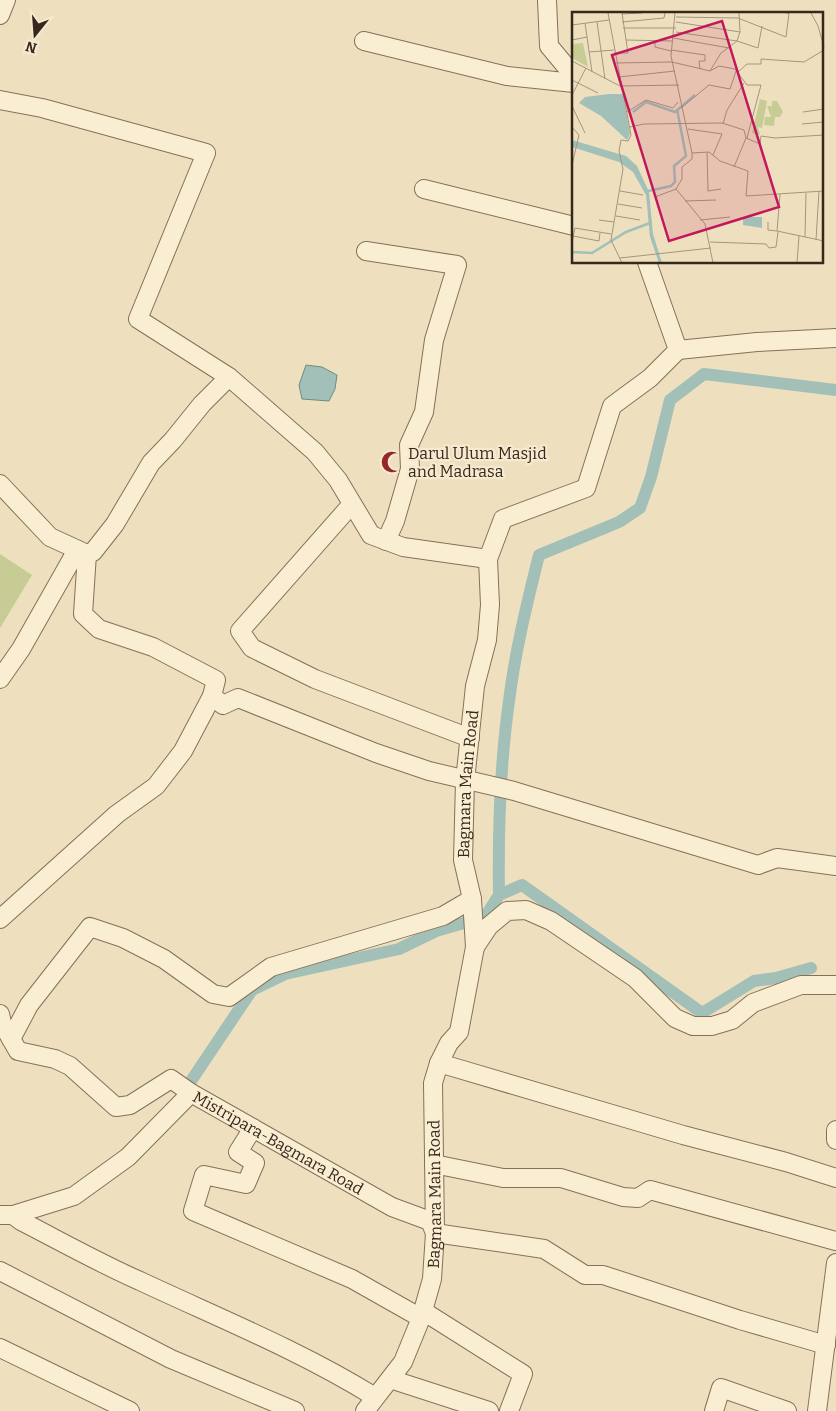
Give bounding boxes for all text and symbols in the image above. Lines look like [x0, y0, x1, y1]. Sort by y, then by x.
north arrow [10, 10, 60, 60]
inset map [572, 12, 824, 264]
text: N [24, 37, 39, 57]
place label: Darul Ulum Masjid and Madrasa [408, 444, 547, 481]
mosque icon: Darul Ulum Masjid and Madrasa [379, 449, 405, 475]
street label: Bagmara Main Road [454, 709, 482, 858]
street label: Mistripara-Bagmara Road [190, 1087, 367, 1199]
street label: Bagmara Main Road [423, 1119, 445, 1269]

